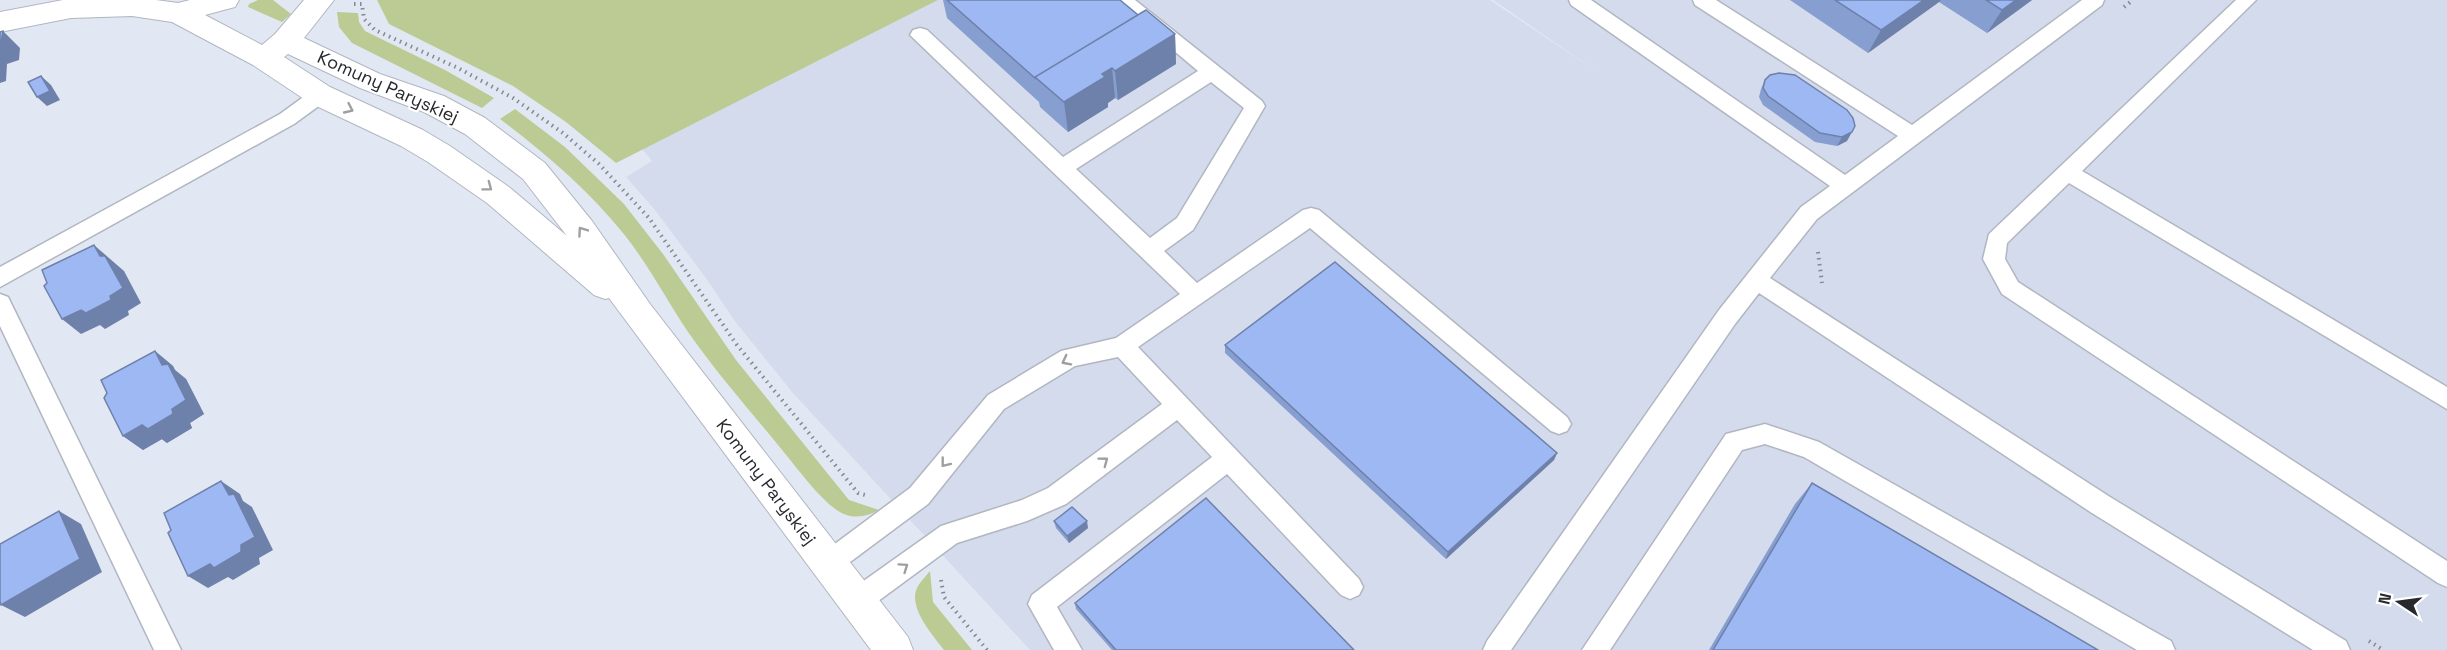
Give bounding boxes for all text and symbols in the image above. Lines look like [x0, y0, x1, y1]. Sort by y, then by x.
street label: Komuny Paryskiej [314, 45, 462, 128]
one-way arrow [343, 101, 354, 113]
one-way arrow [481, 180, 492, 191]
one-way arrow [578, 227, 589, 238]
one-way arrow [1061, 353, 1072, 365]
street label: Komuny Paryskiej [711, 414, 821, 549]
one-way arrow [941, 457, 952, 468]
one-way arrow [1097, 457, 1108, 468]
one-way arrow [898, 563, 909, 574]
north arrow [2369, 572, 2429, 632]
text: N [2373, 591, 2396, 606]

